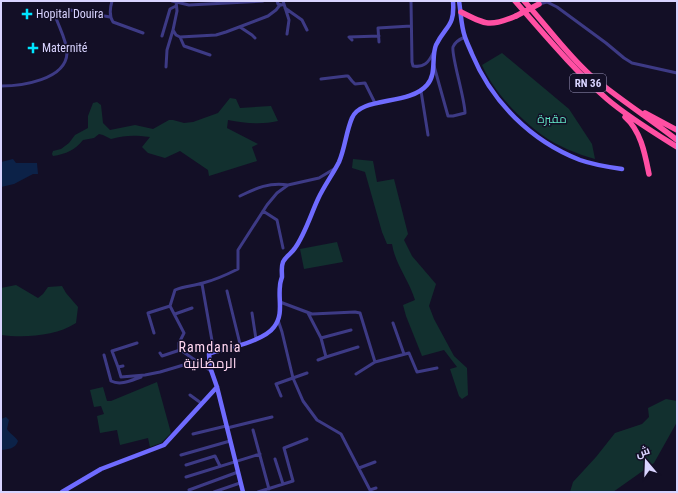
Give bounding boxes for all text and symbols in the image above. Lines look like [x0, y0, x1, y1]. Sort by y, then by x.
place label: Hopital Douira [36, 7, 104, 21]
marker: Hopital Douira [21, 8, 33, 20]
place label: Maternité [42, 41, 88, 55]
marker: Maternité [27, 42, 39, 54]
road number: RN 36 [570, 74, 606, 92]
park label: مقبرة [537, 112, 567, 126]
district label: Ramdania الرمضانية [178, 339, 242, 371]
north arrow [626, 441, 666, 481]
text: ش [634, 444, 652, 460]

